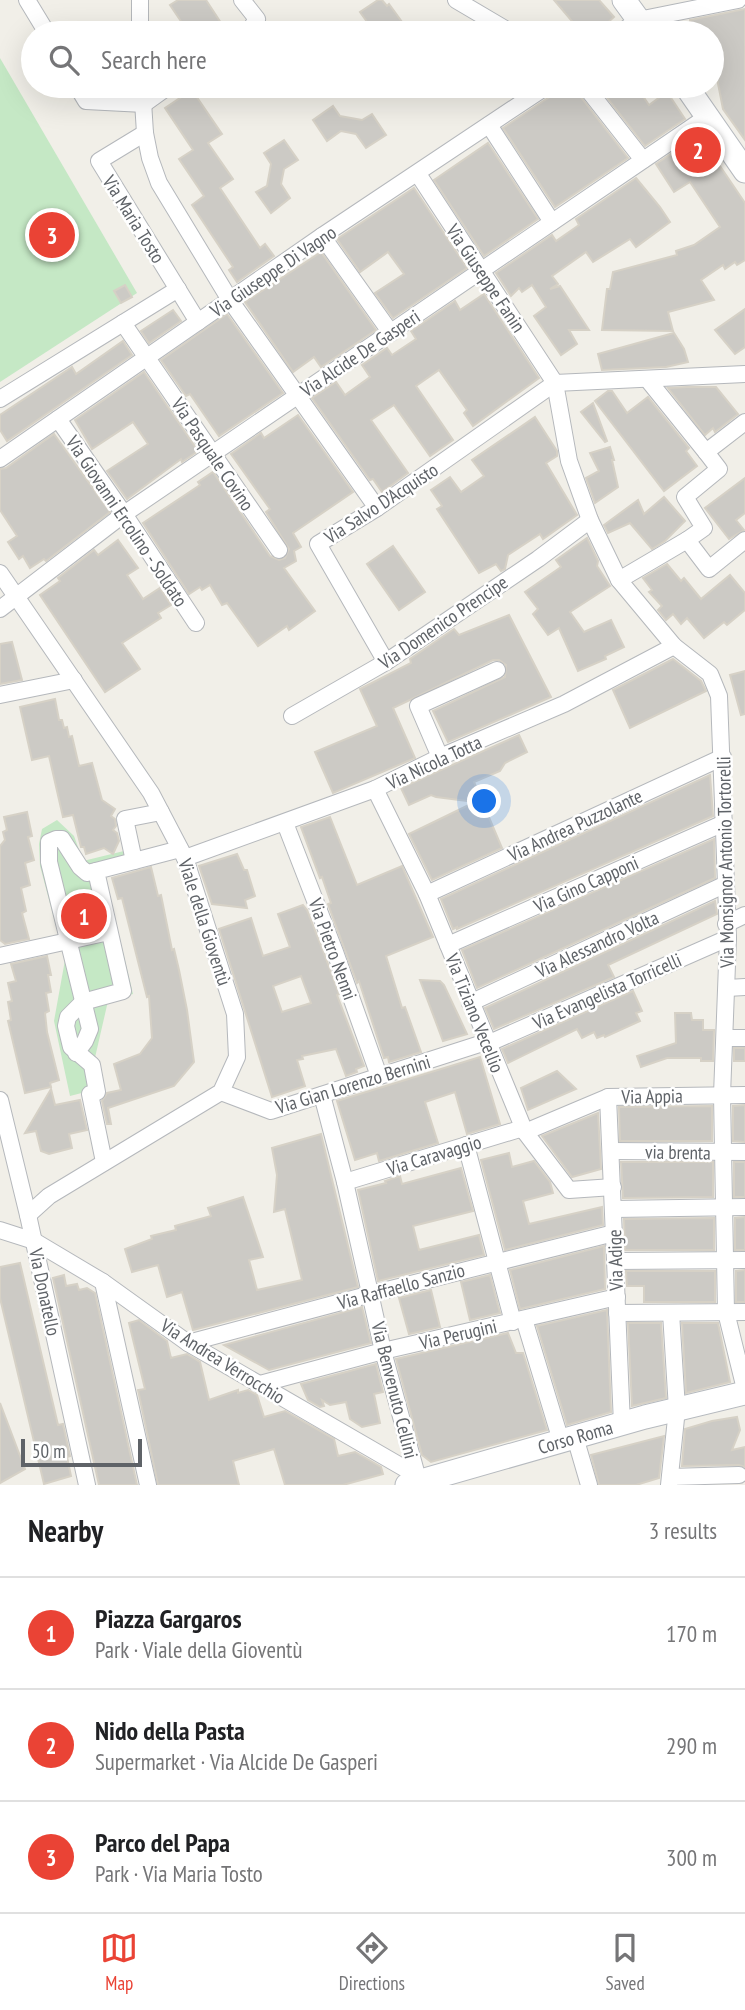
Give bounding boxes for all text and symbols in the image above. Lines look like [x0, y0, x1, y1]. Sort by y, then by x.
search box [21, 21, 724, 98]
icon: search [45, 41, 83, 79]
text: Search here [101, 43, 207, 76]
pin: 2 [675, 124, 721, 176]
street label: Via Maria Tosto [97, 170, 170, 267]
pin: 3 [29, 209, 75, 261]
street label: Via Giuseppe Fanin [440, 219, 531, 337]
street label: Via Giuseppe Di Vagno [205, 220, 341, 323]
street label: Via Alcide De Gasperi [295, 304, 424, 402]
street label: Via Pasquale Covino [166, 392, 260, 515]
street label: Via Giovanni Ercolino - Soldato [60, 430, 193, 611]
street label: Via Salvo D'Acquisto [319, 457, 442, 549]
street label: Via Domenico Prencipe [373, 570, 512, 675]
street label: Via Nicola Totta [382, 730, 485, 795]
street label: Via Monsignor Antonio Tortorelli [711, 756, 739, 969]
street label: Via Andrea Puzzolante [503, 783, 646, 867]
your location [467, 784, 501, 818]
street label: Via Gino Capponi [529, 850, 642, 918]
street label: Viale della Gioventù [173, 855, 237, 988]
pin: 1 [61, 890, 107, 942]
street label: Via Pietro Nenni [303, 894, 363, 1003]
street label: Via Alessandro Volta [531, 905, 662, 983]
street label: Via Evangelista Torricelli [528, 948, 685, 1035]
street label: Via Tiziano Vecellio [440, 949, 510, 1076]
street label: Via Gian Lorenzo Bernini [272, 1049, 433, 1119]
street label: Via Appia [620, 1083, 683, 1109]
street label: Via Caravaggio [383, 1129, 484, 1181]
street label: via brenta [645, 1139, 711, 1165]
street label: Via Adige [602, 1229, 628, 1292]
street label: Via Donatello [24, 1245, 66, 1338]
street label: Via Raffaello Sanzio [334, 1257, 467, 1315]
street label: Via Andrea Verrocchio [156, 1313, 290, 1409]
street label: Via Perugini [416, 1313, 499, 1355]
street label: Via Benvenuto Cellini [366, 1318, 424, 1461]
street label: Corso Roma [535, 1415, 616, 1459]
scale bar [21, 1436, 142, 1468]
text: 50 m [32, 1439, 66, 1463]
text: Nearby [28, 1511, 103, 1550]
text: 3 results [649, 1516, 717, 1545]
text: Piazza Gargaros [95, 1602, 242, 1635]
text: 1 [46, 1619, 57, 1648]
text: 170 m [666, 1619, 717, 1648]
text: Park · Viale della Gioventù [95, 1635, 302, 1664]
text: Nido della Pasta [95, 1714, 245, 1747]
text: 2 [46, 1731, 57, 1760]
text: 290 m [666, 1731, 717, 1760]
text: Supermarket · Via Alcide De Gasperi [95, 1747, 378, 1776]
text: Parco del Papa [95, 1826, 230, 1859]
text: 3 [46, 1843, 57, 1872]
text: 300 m [666, 1843, 717, 1872]
text: Park · Via Maria Tosto [95, 1859, 263, 1888]
tab: Map [100, 1929, 138, 1995]
tab: Directions [339, 1929, 405, 1995]
tab: Saved [606, 1929, 645, 1995]

